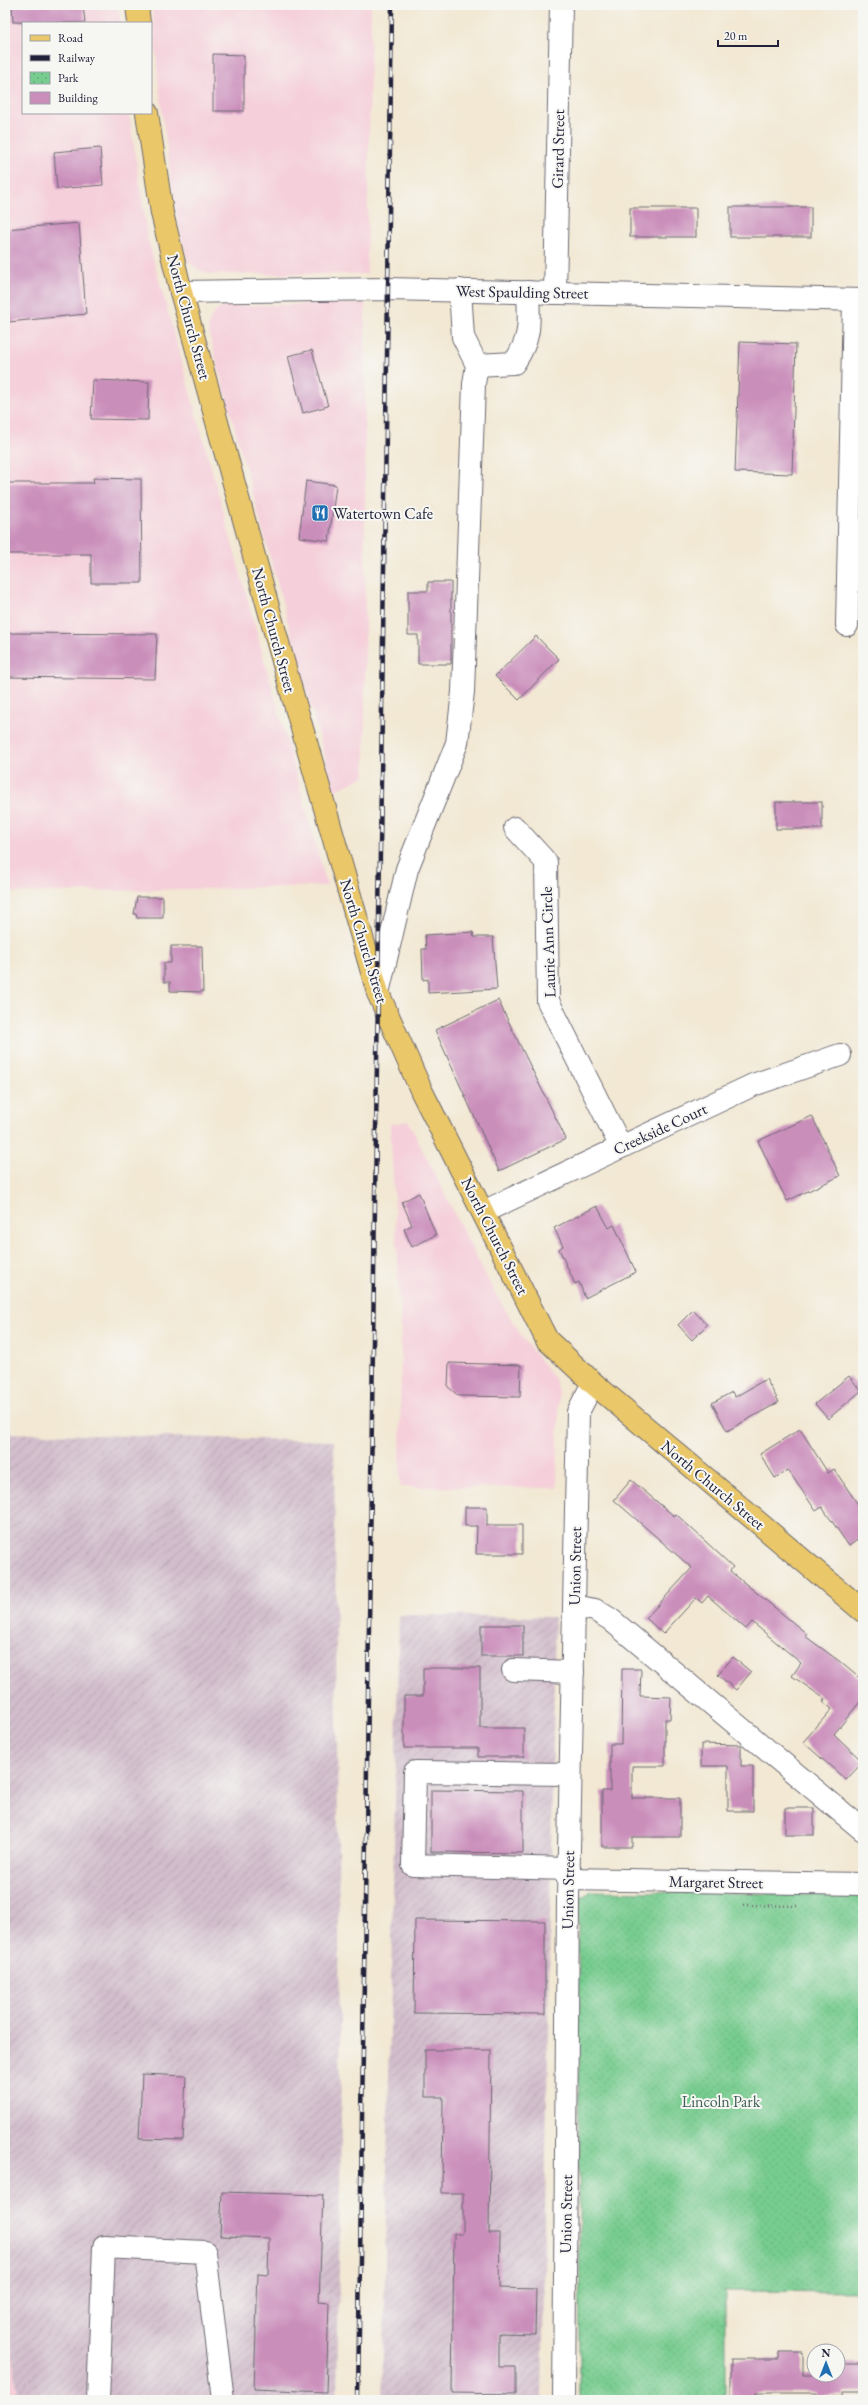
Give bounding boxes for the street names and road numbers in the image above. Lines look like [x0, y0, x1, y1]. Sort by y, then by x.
street label: Girard Street [547, 109, 569, 189]
street label: North Church Street [162, 252, 216, 382]
street label: West Spaulding Street [456, 280, 588, 304]
street label: North Church Street [247, 565, 301, 695]
street label: North Church Street [335, 876, 393, 1006]
street label: Laurie Ann Circle [536, 886, 560, 998]
street label: Creekside Court [610, 1098, 710, 1160]
street label: North Church Street [456, 1174, 534, 1298]
street label: North Church Street [657, 1436, 769, 1534]
street label: Union Street [564, 1526, 586, 1606]
street label: Union Street [557, 1850, 579, 1930]
street label: Margaret Street [669, 1871, 763, 1893]
street label: Union Street [555, 2174, 577, 2254]

